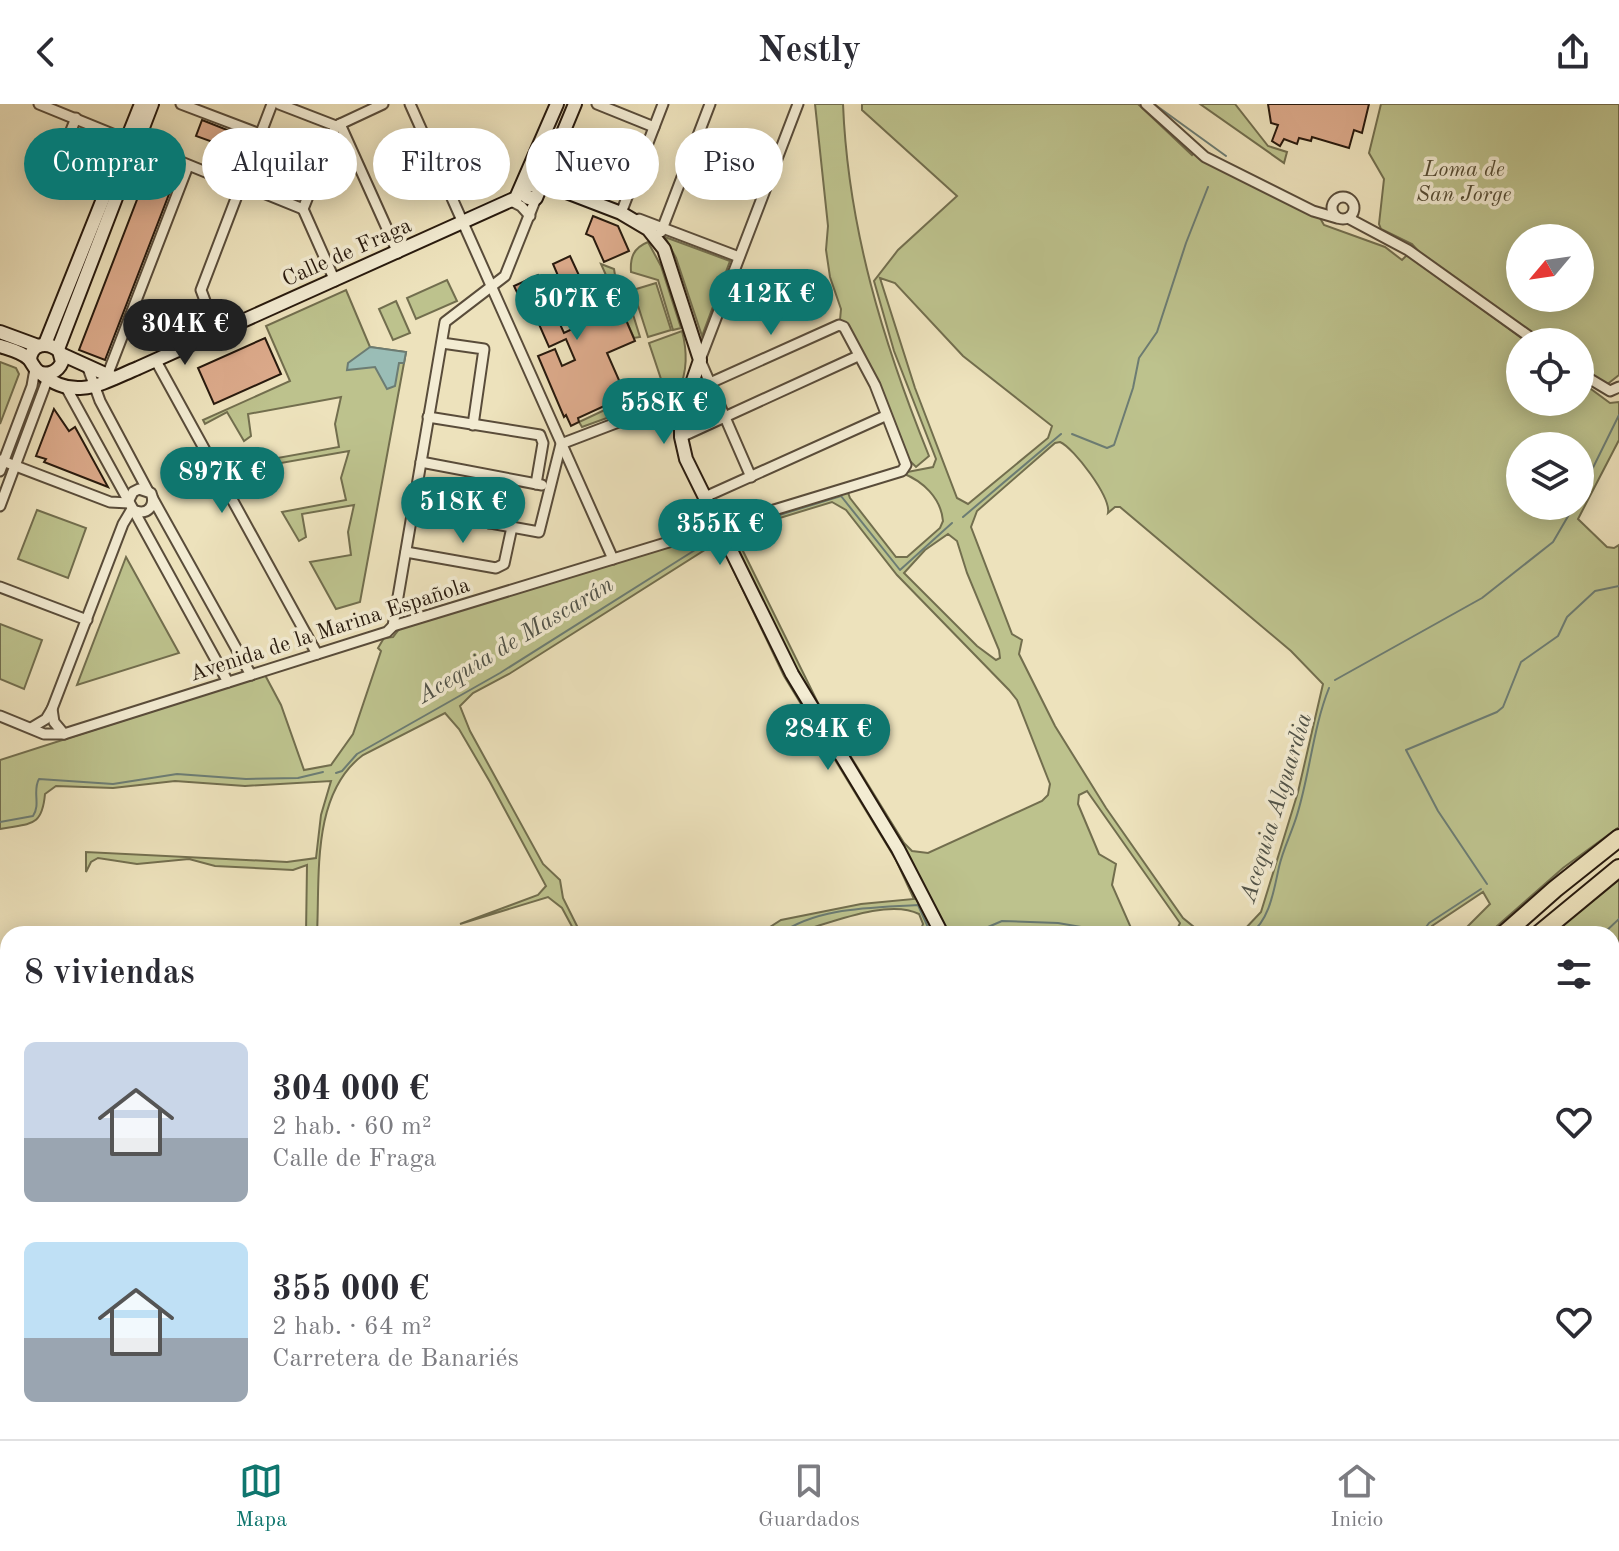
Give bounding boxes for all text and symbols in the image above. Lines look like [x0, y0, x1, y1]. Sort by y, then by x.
icon: back [24, 30, 68, 74]
icon: share [1551, 30, 1595, 74]
text: Nestly [758, 34, 861, 70]
chip: Comprar [24, 128, 186, 200]
chip: Alquilar [202, 128, 357, 200]
chip: Filtros [373, 128, 510, 200]
chip: Nuevo [526, 128, 659, 200]
chip: Piso [675, 128, 783, 200]
park label: Loma de San Jorge [1416, 159, 1512, 206]
street label: Calle de Fraga [279, 215, 415, 291]
north arrow [1506, 224, 1594, 312]
map controls [1506, 224, 1594, 520]
pin: 412K € [706, 269, 836, 337]
pin: 507K € [512, 274, 642, 342]
text: 412K € [727, 282, 815, 308]
text: 507K € [533, 287, 621, 313]
pin: 304K € [120, 299, 250, 367]
text: 304K € [141, 312, 229, 338]
button: locate [1506, 328, 1594, 416]
pin: 558K € [599, 378, 729, 446]
text: 558K € [620, 391, 708, 417]
button: layers [1506, 432, 1594, 520]
pin: 897K € [157, 447, 287, 515]
text: 897K € [178, 460, 266, 486]
pin: 518K € [398, 477, 528, 545]
text: 518K € [419, 490, 507, 516]
pin: 355K € [655, 499, 785, 567]
text: 355K € [676, 512, 764, 538]
water label: Acequia de Mascarán [412, 573, 618, 710]
street label: Avenida de la Marina Española [187, 574, 473, 686]
pin: 284K € [763, 704, 893, 772]
water label: Acequia Alguardia [1236, 710, 1317, 908]
text: 284K € [784, 717, 872, 743]
icon: filters [1552, 952, 1596, 996]
text: 8 viviendas [24, 957, 195, 991]
text: 304 000 € [272, 1073, 429, 1107]
icon: home [88, 1074, 184, 1170]
icon: heart [1552, 1100, 1596, 1144]
text: 2 hab. · 60 m² [272, 1114, 432, 1140]
text: Calle de Fraga [272, 1146, 436, 1172]
text: 355 000 € [272, 1273, 429, 1307]
icon: home [88, 1274, 184, 1370]
icon: heart [1552, 1300, 1596, 1344]
text: 2 hab. · 64 m² [272, 1314, 432, 1340]
text: Carretera de Banariés [272, 1346, 519, 1372]
tab: Mapa [235, 1459, 287, 1534]
tab: Guardados [758, 1459, 860, 1534]
tab: Inicio [1331, 1459, 1384, 1534]

